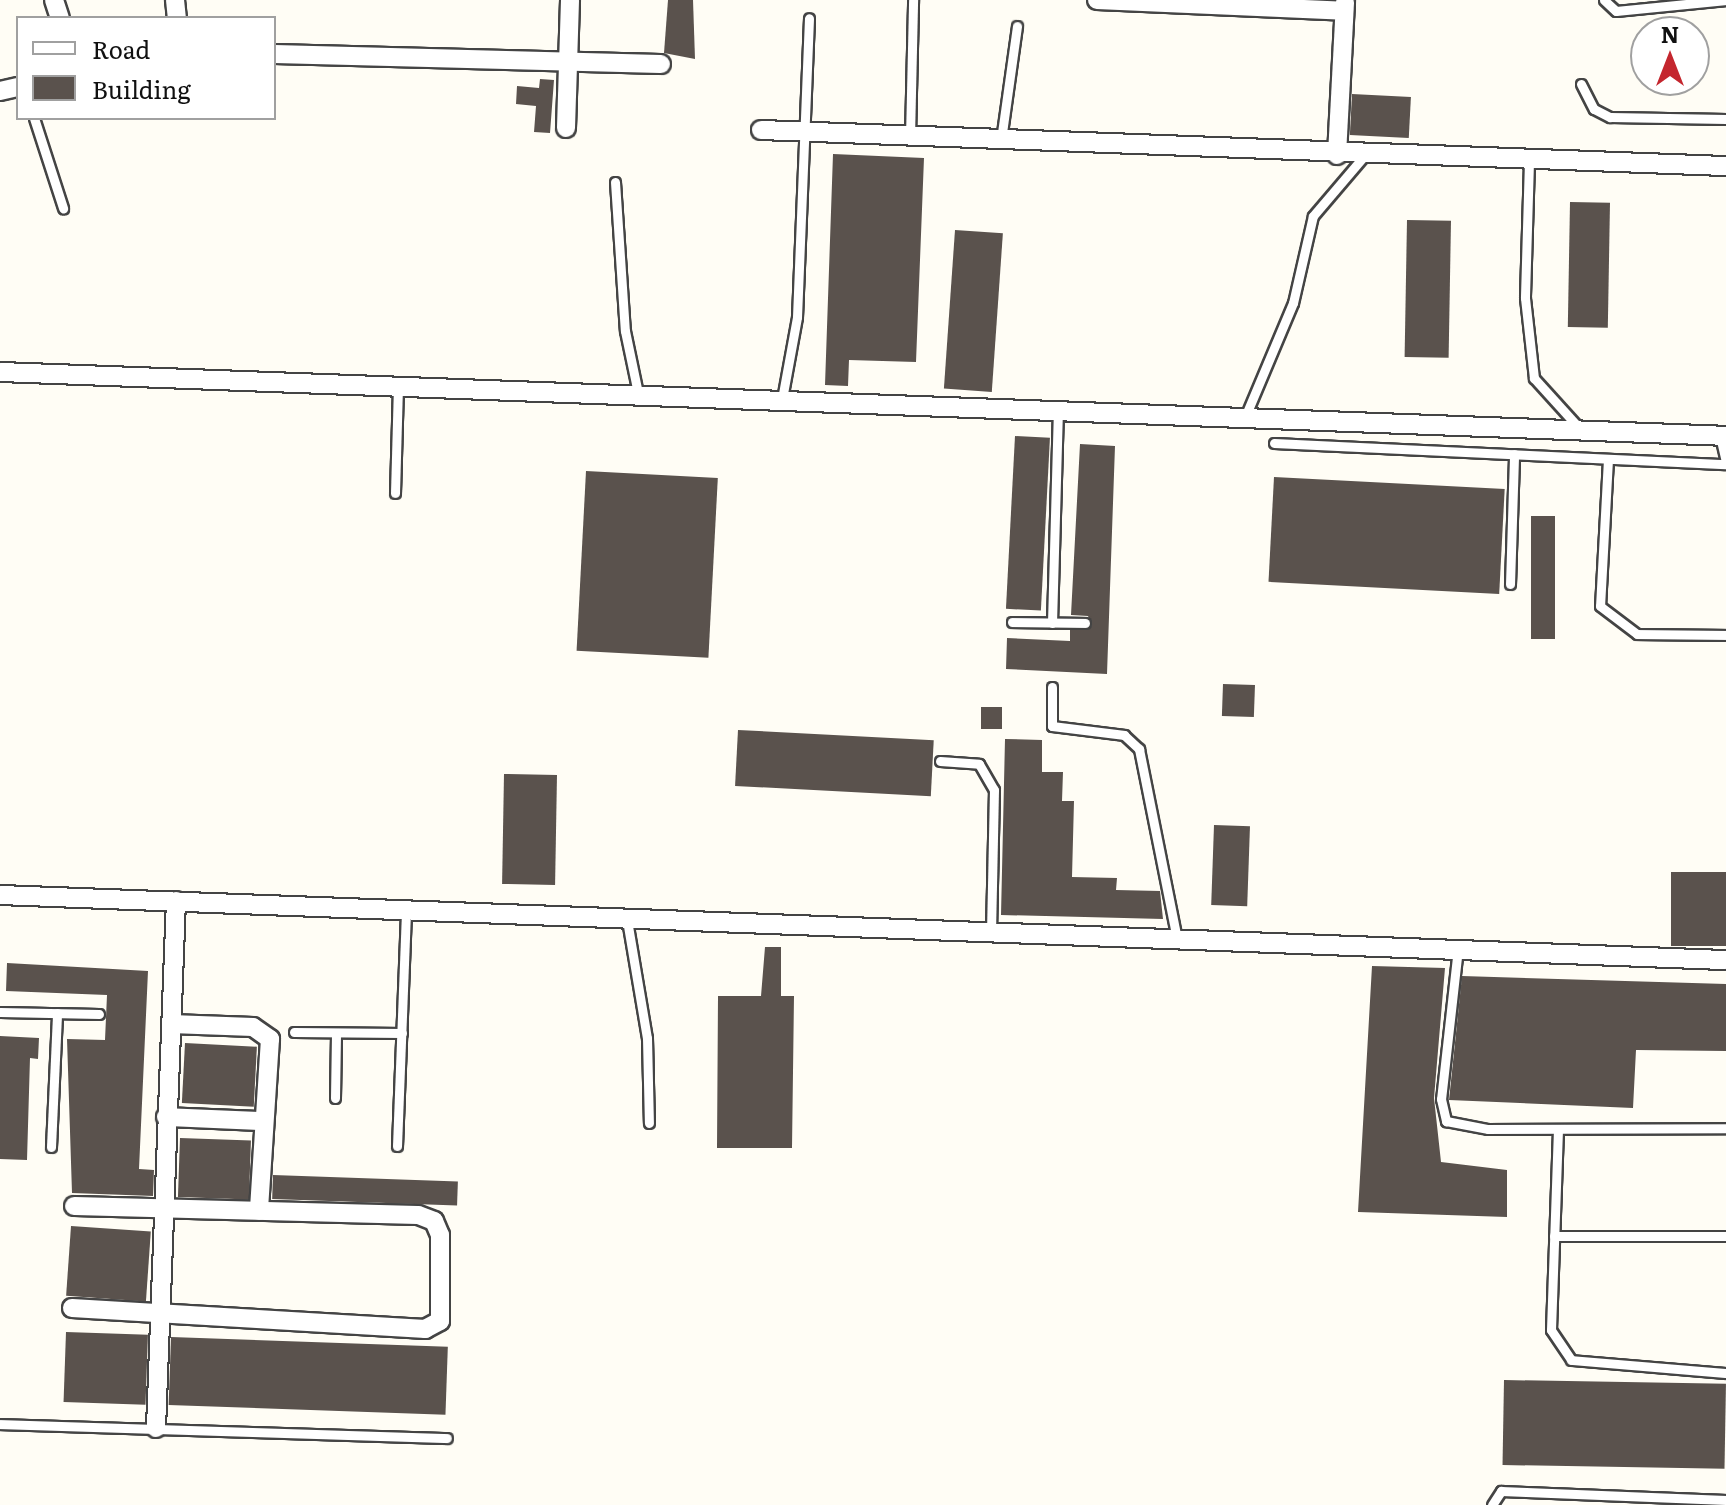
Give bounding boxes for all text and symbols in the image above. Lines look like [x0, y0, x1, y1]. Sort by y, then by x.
legend [16, 16, 276, 120]
north arrow [1630, 16, 1710, 96]
text: N [1661, 17, 1679, 50]
text: Road [92, 31, 150, 66]
text: Building [92, 71, 191, 106]

